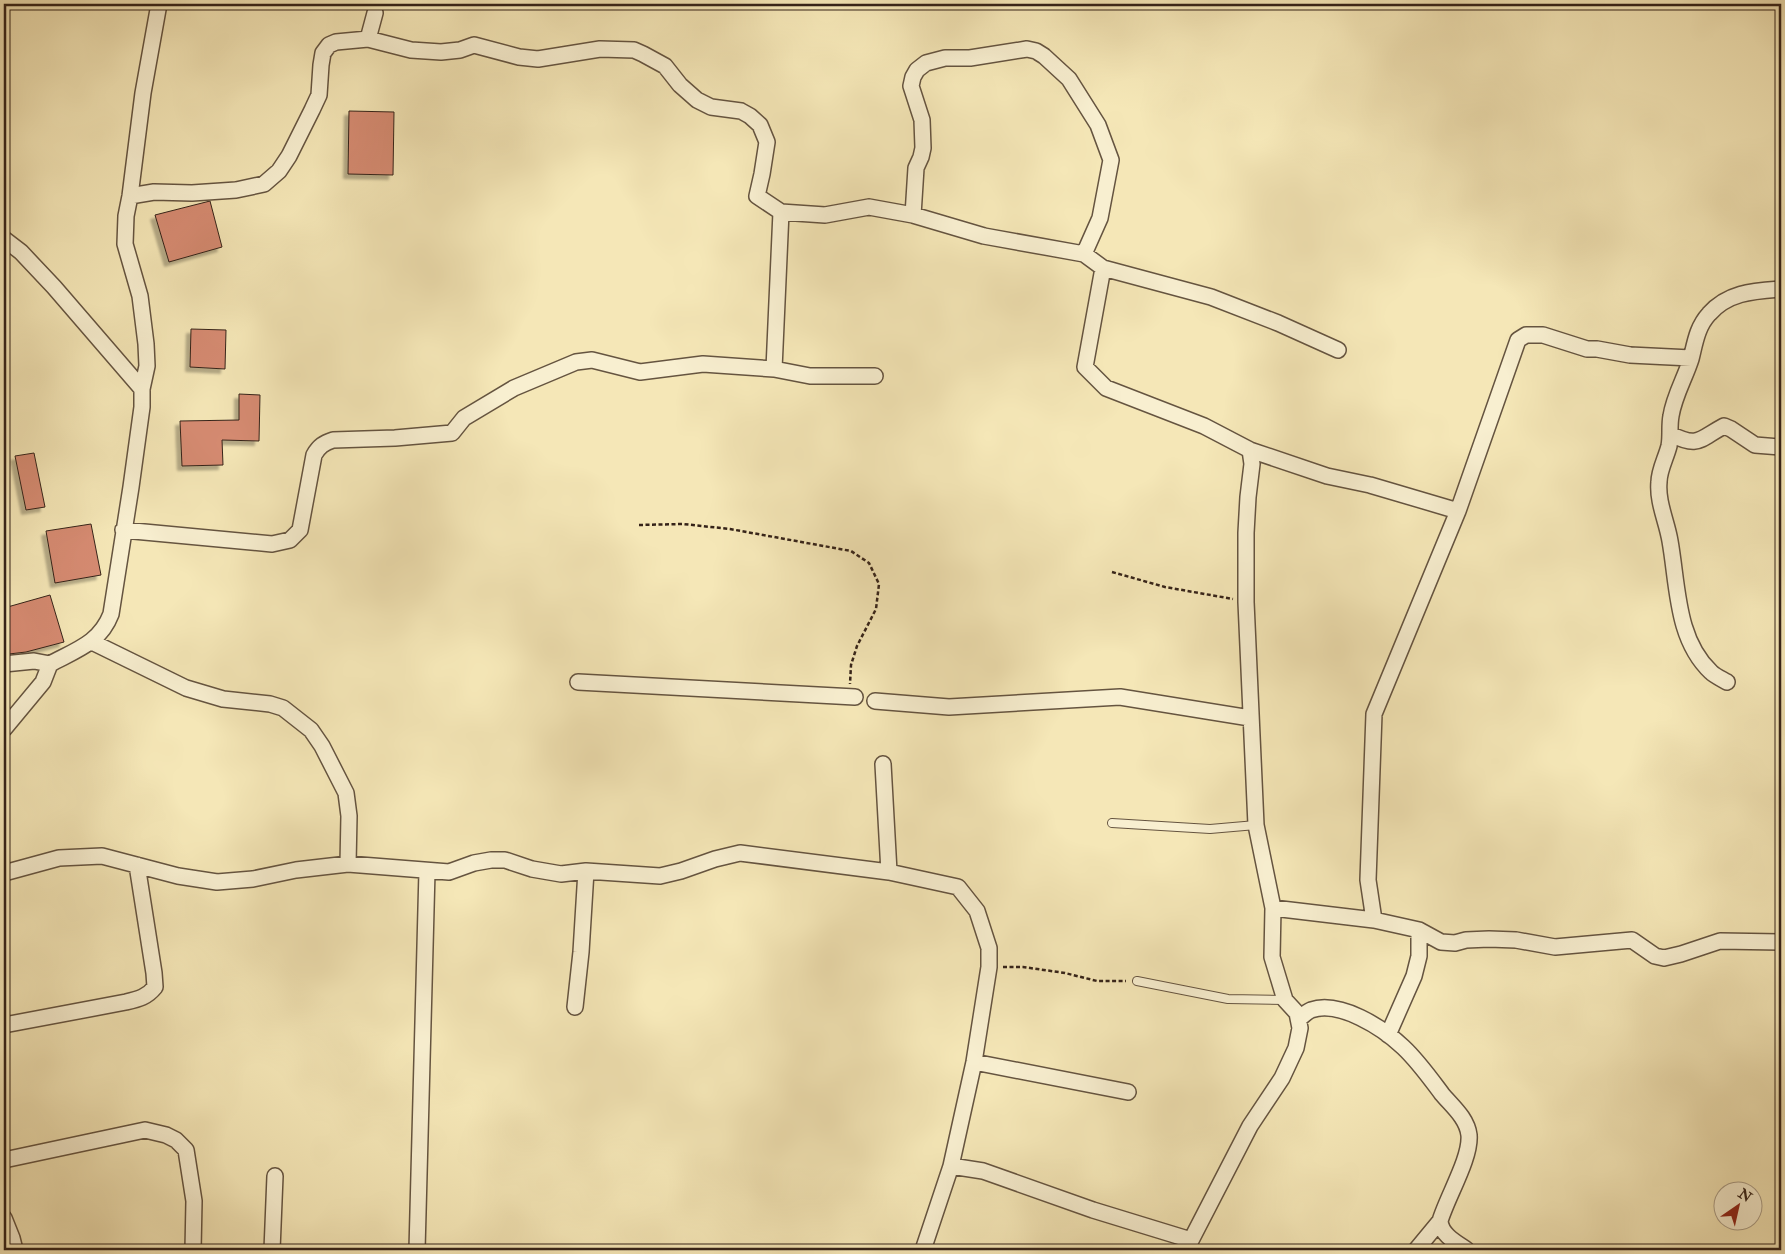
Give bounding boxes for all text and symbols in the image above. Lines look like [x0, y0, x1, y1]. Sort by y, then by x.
north arrow [1712, 1182, 1762, 1232]
text: N [1734, 1185, 1755, 1206]

